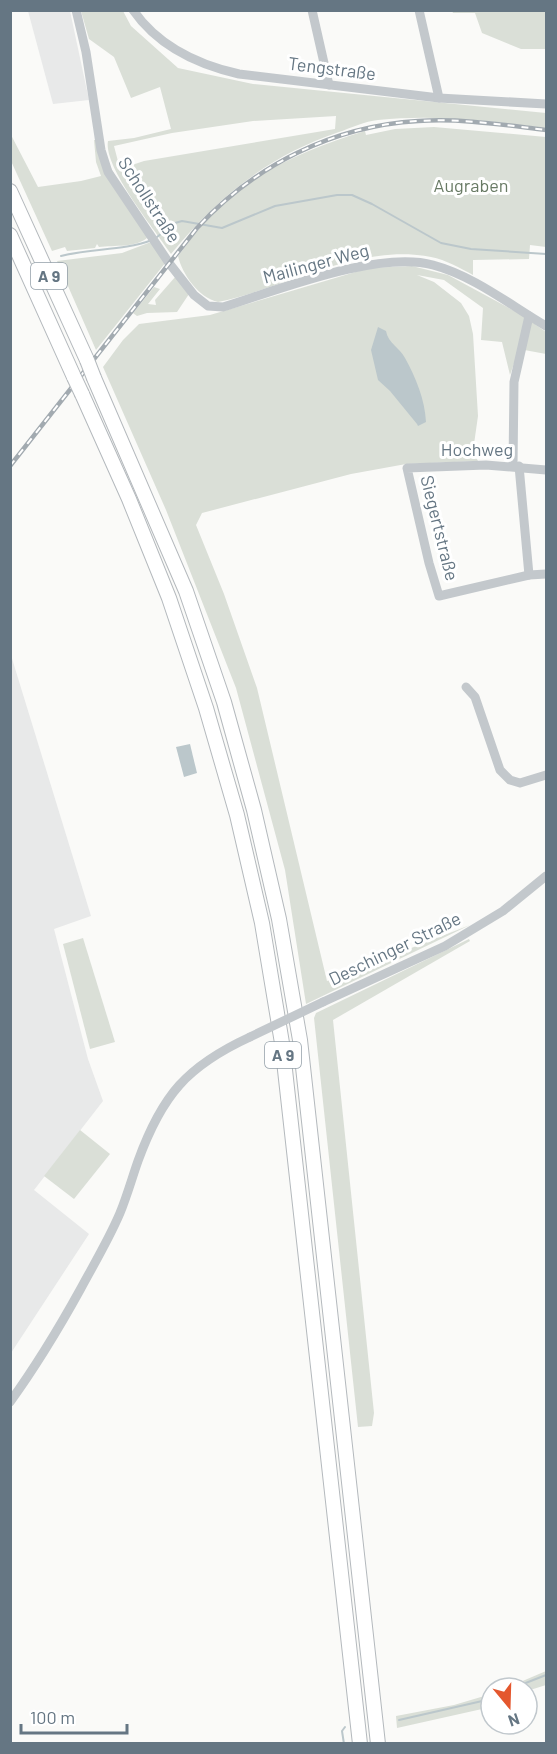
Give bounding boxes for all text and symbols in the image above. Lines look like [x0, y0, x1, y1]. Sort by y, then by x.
street label: Tengstraße [287, 52, 377, 84]
street label: Schollstraße [114, 152, 186, 247]
park label: Augraben [434, 174, 508, 196]
street label: Mailinger Weg [260, 238, 371, 288]
road number: A 9 [31, 263, 67, 289]
street label: Hochweg [441, 438, 513, 460]
street label: Siegertstraße [416, 473, 464, 583]
street label: Deschinger Straße [325, 907, 464, 990]
road number: A 9 [265, 1042, 301, 1068]
north arrow [479, 1676, 539, 1736]
scale bar [21, 1697, 128, 1735]
text: 100 m [30, 1706, 75, 1728]
text: N [506, 1710, 522, 1731]

